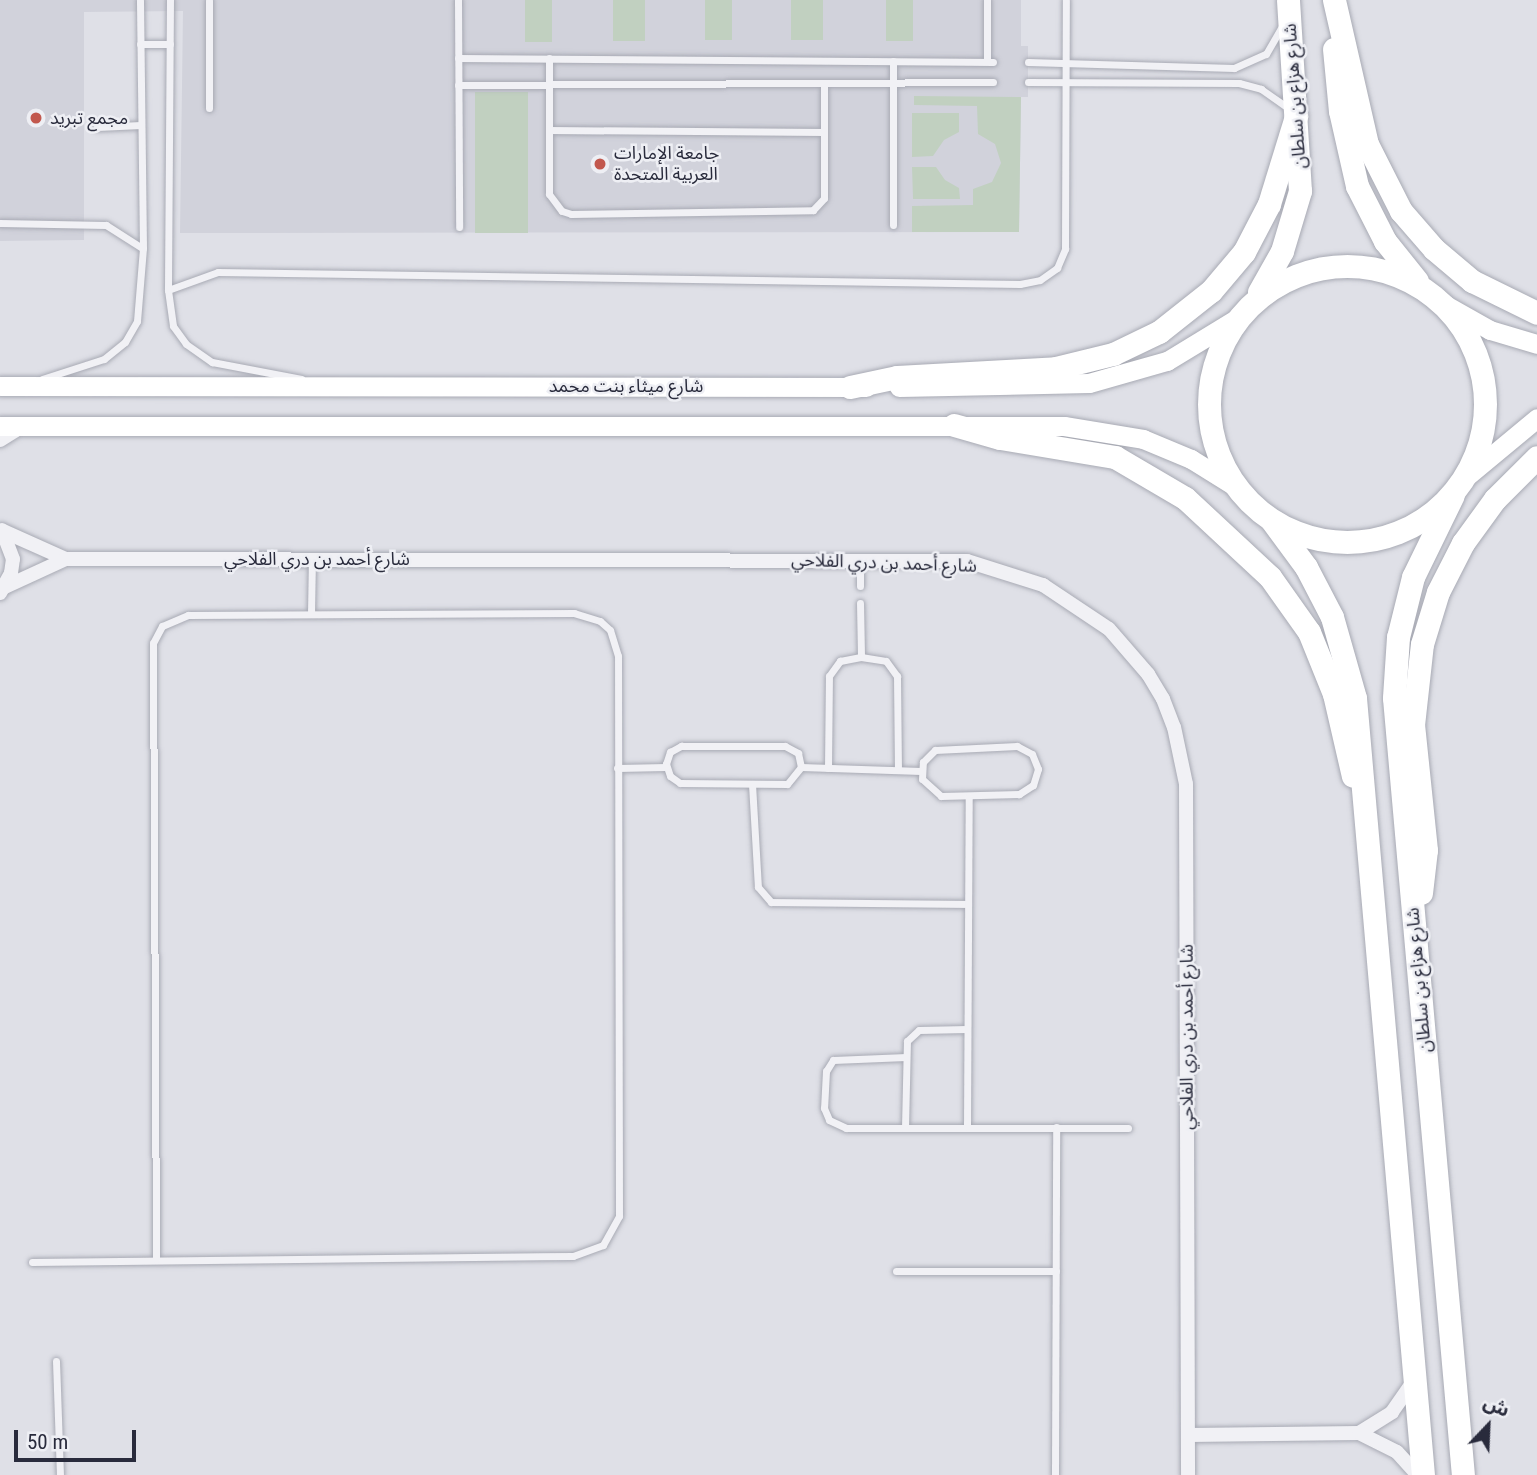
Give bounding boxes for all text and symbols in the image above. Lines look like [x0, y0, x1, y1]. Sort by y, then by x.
street label: شارع هزاع بن سلطان [1279, 23, 1311, 169]
place label: مجمع تبريد [50, 107, 128, 129]
marker: مجمع تبريد [28, 110, 44, 126]
place label: جامعة الإمارات العربية المتحدة [614, 143, 719, 186]
marker: جامعة الإمارات العربية المتحدة [592, 156, 608, 172]
street label: شارع ميثاء بنت محمد [549, 375, 703, 397]
street label: شارع أحمد بن دري الفلاحي [224, 548, 410, 570]
street label: شارع أحمد بن دري الفلاحي [791, 549, 977, 577]
street label: شارع هزاع بن سلطان [1402, 906, 1436, 1054]
street label: شارع أحمد بن دري الفلاحي [1176, 944, 1198, 1130]
north arrow [1453, 1391, 1523, 1461]
text: ش [1480, 1391, 1513, 1422]
scale bar [18, 1416, 140, 1460]
text: 50 m [27, 1430, 68, 1454]

